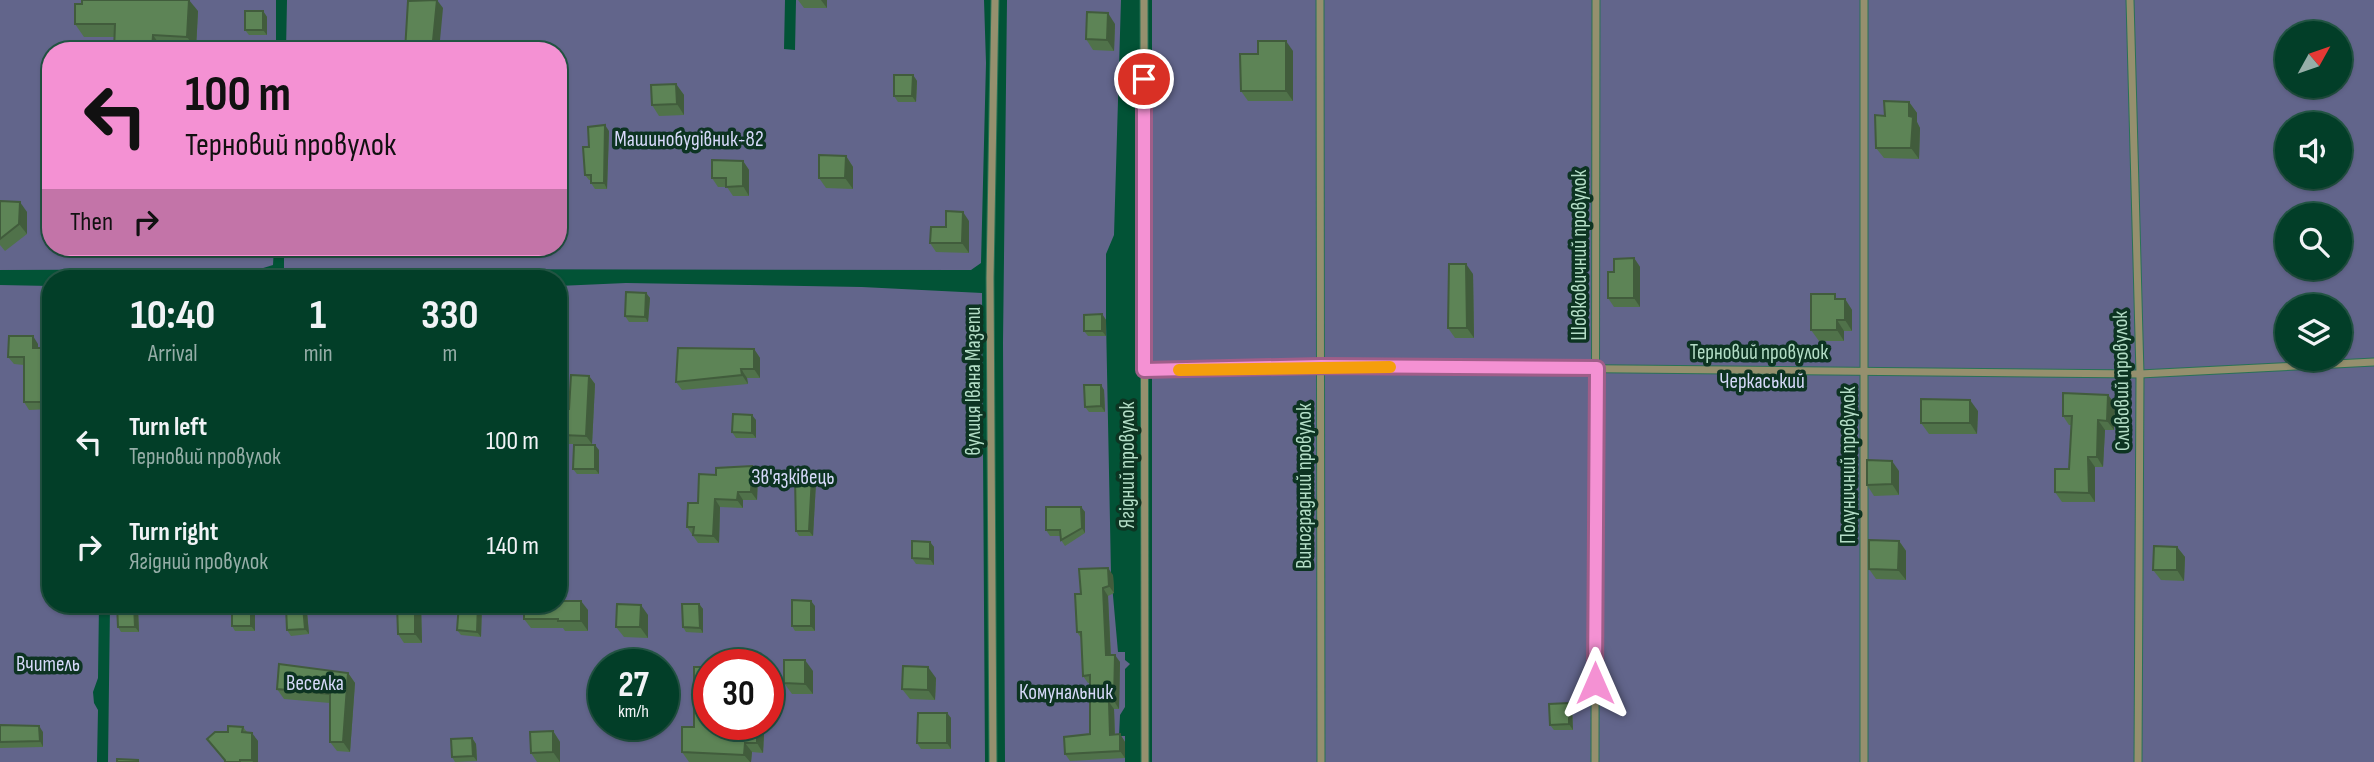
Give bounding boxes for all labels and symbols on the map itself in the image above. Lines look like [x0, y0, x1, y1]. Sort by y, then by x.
north arrow [2275, 21, 2352, 98]
pin [1114, 49, 1174, 109]
park label: Машинобудівник-82 [614, 127, 764, 152]
street label: Шовковичний провулок [1567, 169, 1592, 340]
street label: вулиця Івана Мазепи [961, 307, 986, 455]
street label: Сливовий провулок [2108, 311, 2135, 451]
street label: Терновий провулок [1690, 340, 1828, 365]
park label: Черкаський [1719, 369, 1805, 394]
street label: Полуничний провулок [1836, 386, 1861, 544]
street label: Ягідний провулок [1115, 402, 1140, 528]
street label: Виноградний провулок [1292, 403, 1317, 569]
park label: Зв'язківець [751, 465, 835, 490]
position arrow [1558, 646, 1632, 720]
speed limit sign: 30 [693, 649, 784, 740]
park label: Вчитель [16, 652, 80, 677]
park label: Веселка [286, 671, 344, 696]
park label: Комунальник [1019, 680, 1113, 705]

